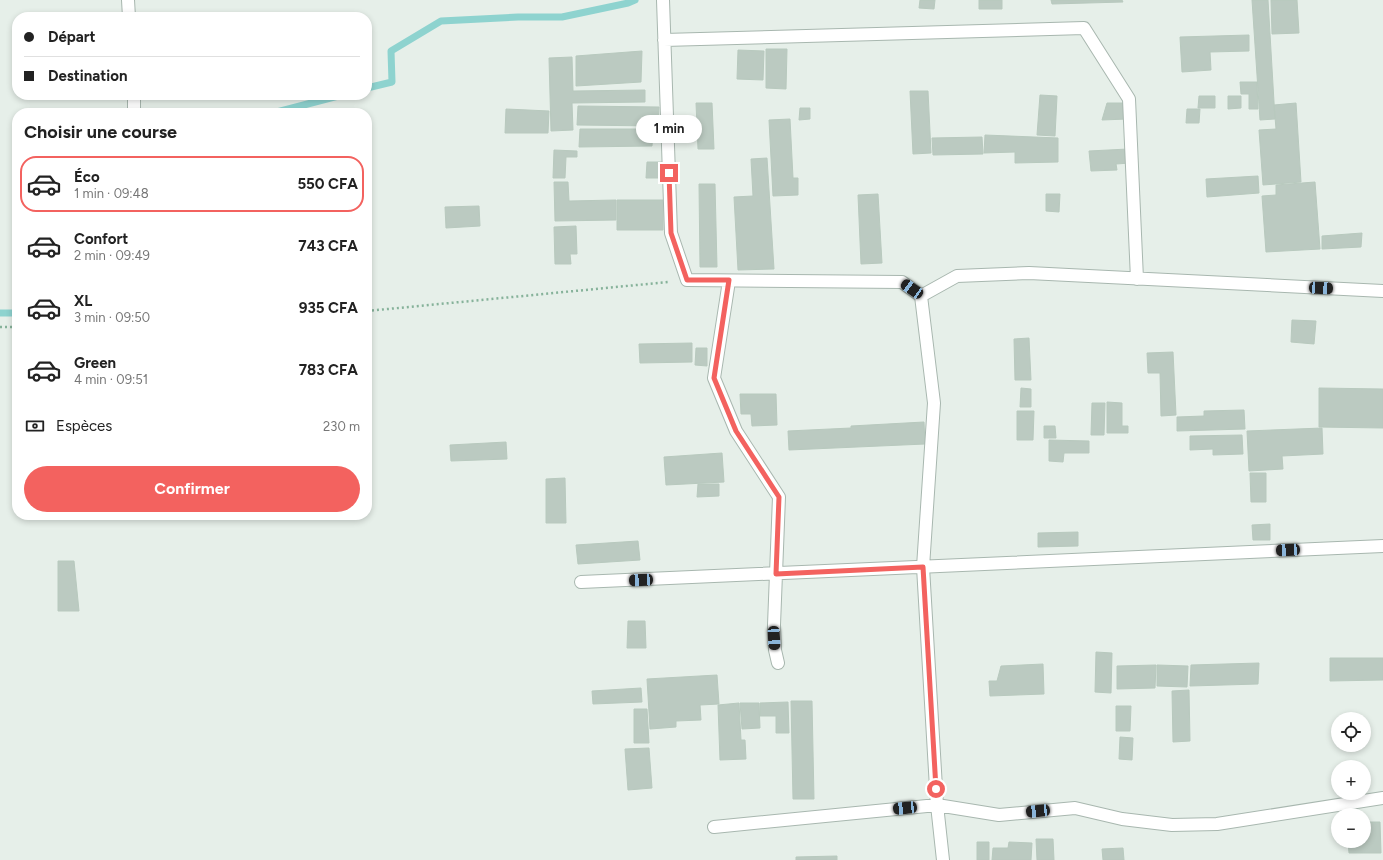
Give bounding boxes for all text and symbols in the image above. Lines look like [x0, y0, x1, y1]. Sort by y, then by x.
text: Départ [48, 28, 96, 46]
text: Destination [48, 67, 127, 85]
callout: 1 min [636, 115, 702, 143]
text: Choisir une course [24, 121, 177, 143]
text: 1 min [654, 121, 684, 136]
route end [660, 164, 678, 182]
icon: car [26, 166, 62, 202]
text: Éco [74, 168, 100, 186]
text: 550 CFA [297, 175, 358, 193]
text: 1 min · 09:48 [74, 186, 149, 201]
icon: car [26, 228, 62, 264]
text: Confort [74, 230, 128, 248]
text: 743 CFA [298, 237, 358, 255]
text: 2 min · 09:49 [74, 248, 150, 263]
car [899, 277, 925, 301]
car [1309, 281, 1333, 295]
icon: car [26, 290, 62, 326]
text: XL [74, 292, 92, 310]
text: 935 CFA [299, 299, 358, 317]
text: 3 min · 09:50 [74, 310, 150, 325]
icon: car [26, 352, 62, 388]
text: Green [74, 354, 116, 372]
text: 783 CFA [299, 361, 358, 379]
text: 4 min · 09:51 [74, 372, 148, 387]
icon: cash [24, 415, 46, 437]
text: Espèces [56, 417, 112, 435]
text: 230 m [323, 419, 360, 434]
button: Confirmer [24, 466, 360, 512]
car [1276, 543, 1300, 557]
car [629, 573, 653, 587]
car [767, 626, 781, 650]
map controls [1331, 712, 1371, 848]
button: locate [1331, 712, 1371, 752]
button: + [1331, 760, 1371, 800]
route start [927, 780, 945, 798]
car [892, 801, 918, 815]
car [1025, 804, 1051, 818]
button: − [1331, 808, 1371, 848]

